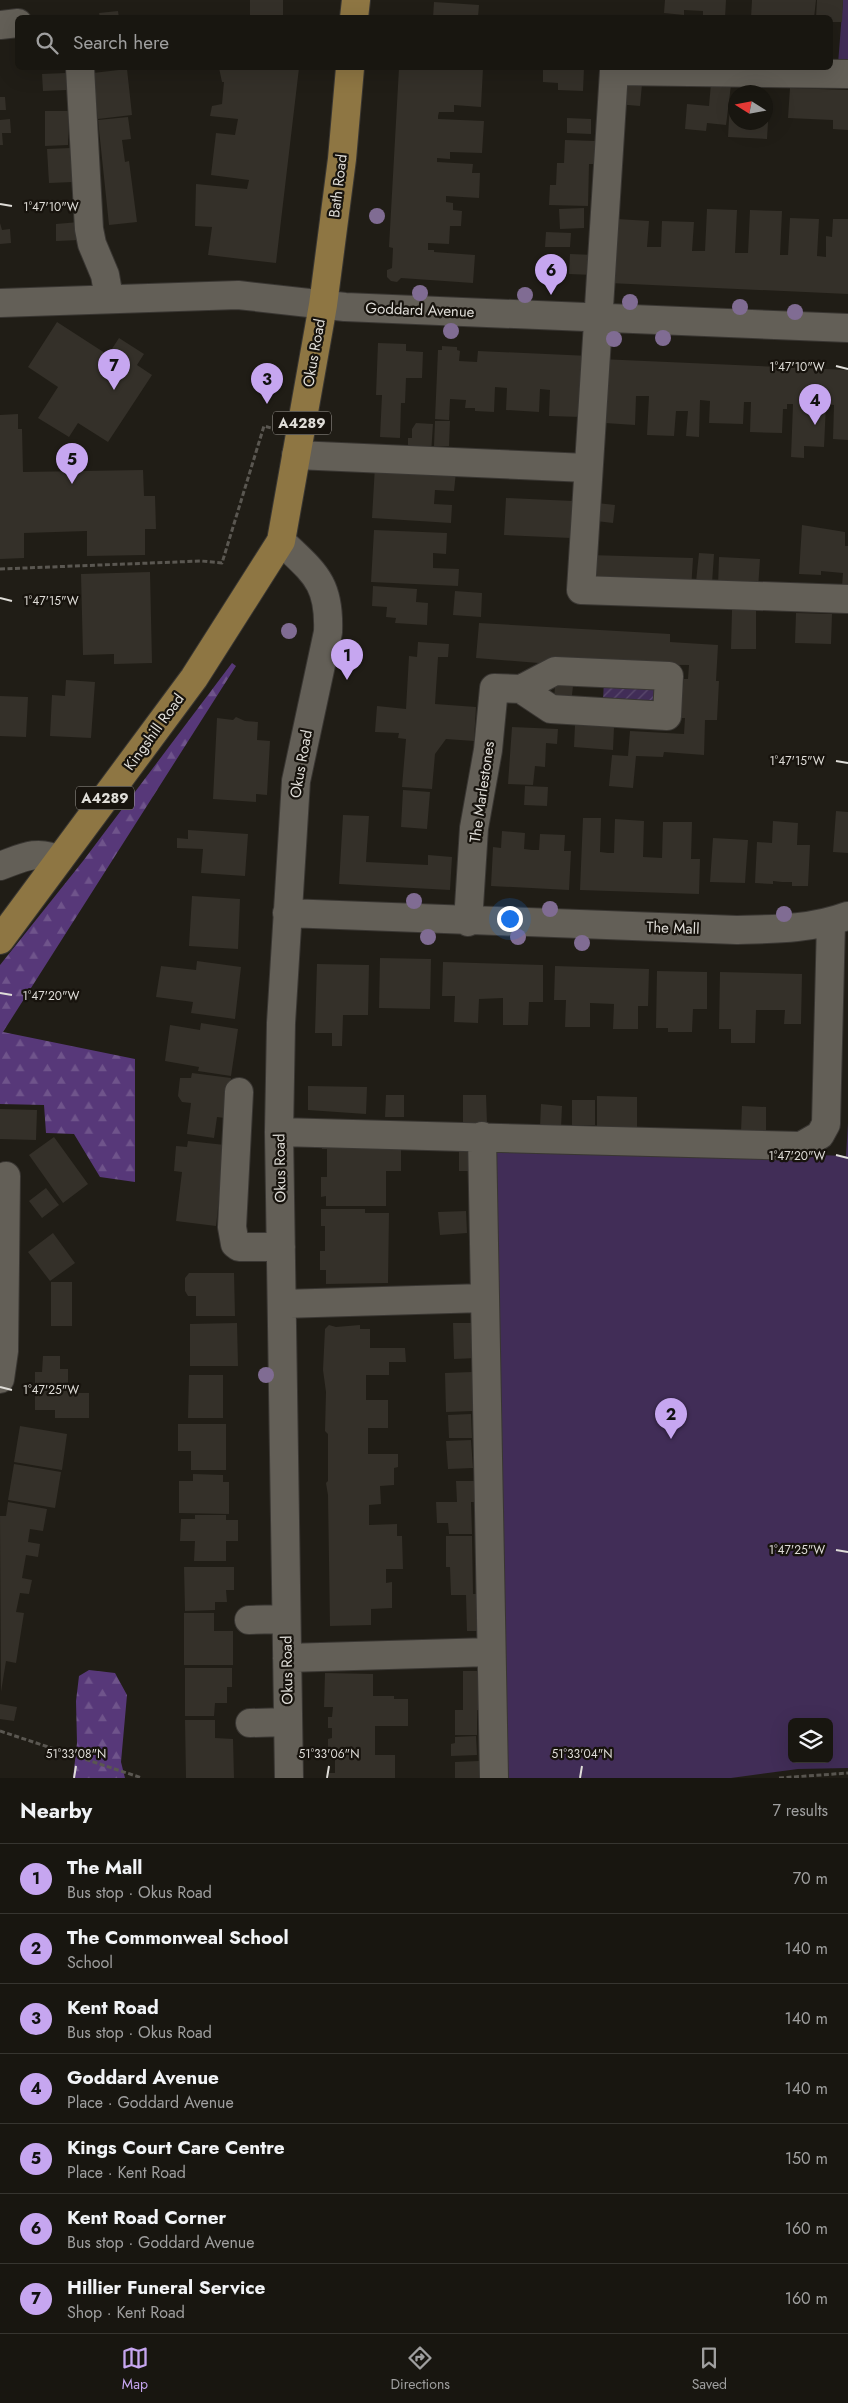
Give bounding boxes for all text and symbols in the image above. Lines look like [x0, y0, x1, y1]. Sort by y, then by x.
search box [15, 15, 833, 70]
icon: search [33, 29, 61, 57]
text: Search here [73, 29, 169, 56]
north arrow [728, 85, 773, 130]
street label: Bath Road [323, 153, 353, 219]
text: 1°47'10"W [23, 198, 79, 216]
pin: 6 [535, 254, 567, 295]
street label: Goddard Avenue [365, 297, 475, 323]
street label: Okus Road [297, 317, 331, 389]
pin: 7 [98, 349, 130, 390]
text: 1°47'10"W [769, 358, 825, 376]
pin: 3 [251, 363, 283, 404]
pin: 4 [799, 384, 831, 425]
road number: A4289 [273, 412, 331, 434]
pin: 5 [56, 443, 88, 484]
text: 1°47'15"W [23, 592, 79, 610]
pin: 1 [331, 639, 363, 680]
street label: Kingshill Road [119, 689, 189, 775]
street label: Okus Road [284, 728, 318, 800]
street label: The Marlestones [464, 740, 500, 844]
text: 1°47'15"W [769, 752, 825, 770]
road number: A4289 [76, 786, 134, 810]
your location [497, 906, 523, 932]
street label: The Mall [646, 916, 700, 940]
text: 1°47'20"W [23, 987, 80, 1005]
street label: Okus Road [268, 1133, 292, 1203]
text: 1°47'20"W [769, 1147, 826, 1165]
text: 1°47'25"W [23, 1381, 79, 1399]
pin: 2 [655, 1398, 687, 1439]
text: 1°47'25"W [769, 1541, 825, 1559]
street label: Okus Road [275, 1635, 299, 1705]
map controls [788, 1718, 833, 1763]
button: layers [788, 1718, 833, 1763]
text: 51°33'08"N [46, 1745, 106, 1763]
text: 51°33'06"N [298, 1745, 360, 1763]
text: 51°33'04"N [551, 1745, 613, 1763]
text: Nearby [20, 1796, 92, 1826]
text: 7 results [772, 1799, 828, 1822]
text: The Mall [67, 1854, 143, 1881]
text: 1 [32, 1867, 40, 1890]
text: 70 m [793, 1867, 828, 1890]
text: Bus stop · Okus Road [67, 1881, 212, 1904]
text: The Commonweal School [67, 1924, 289, 1951]
text: 2 [31, 1937, 41, 1960]
text: 140 m [785, 1937, 828, 1960]
text: School [67, 1951, 113, 1974]
text: Kent Road [67, 1994, 159, 2021]
text: 3 [31, 2007, 41, 2030]
text: 140 m [785, 2007, 828, 2030]
text: Bus stop · Okus Road [67, 2021, 212, 2044]
text: Goddard Avenue [67, 2064, 219, 2091]
text: 4 [30, 2077, 42, 2100]
text: 140 m [785, 2077, 828, 2100]
text: Place · Goddard Avenue [67, 2091, 234, 2114]
text: Kings Court Care Centre [67, 2134, 285, 2161]
text: 5 [31, 2147, 41, 2170]
text: 150 m [785, 2147, 828, 2170]
text: Place · Kent Road [67, 2161, 186, 2184]
text: Kent Road Corner [67, 2204, 226, 2231]
text: 6 [31, 2217, 41, 2240]
text: 160 m [785, 2217, 828, 2240]
text: Bus stop · Goddard Avenue [67, 2231, 254, 2254]
text: Hillier Funeral Service [67, 2274, 266, 2301]
text: 7 [31, 2287, 41, 2310]
text: 160 m [785, 2287, 828, 2310]
text: Shop · Kent Road [67, 2301, 185, 2324]
tab: Map [121, 2344, 149, 2394]
tab: Directions [391, 2344, 450, 2394]
tab: Saved [692, 2344, 727, 2394]

